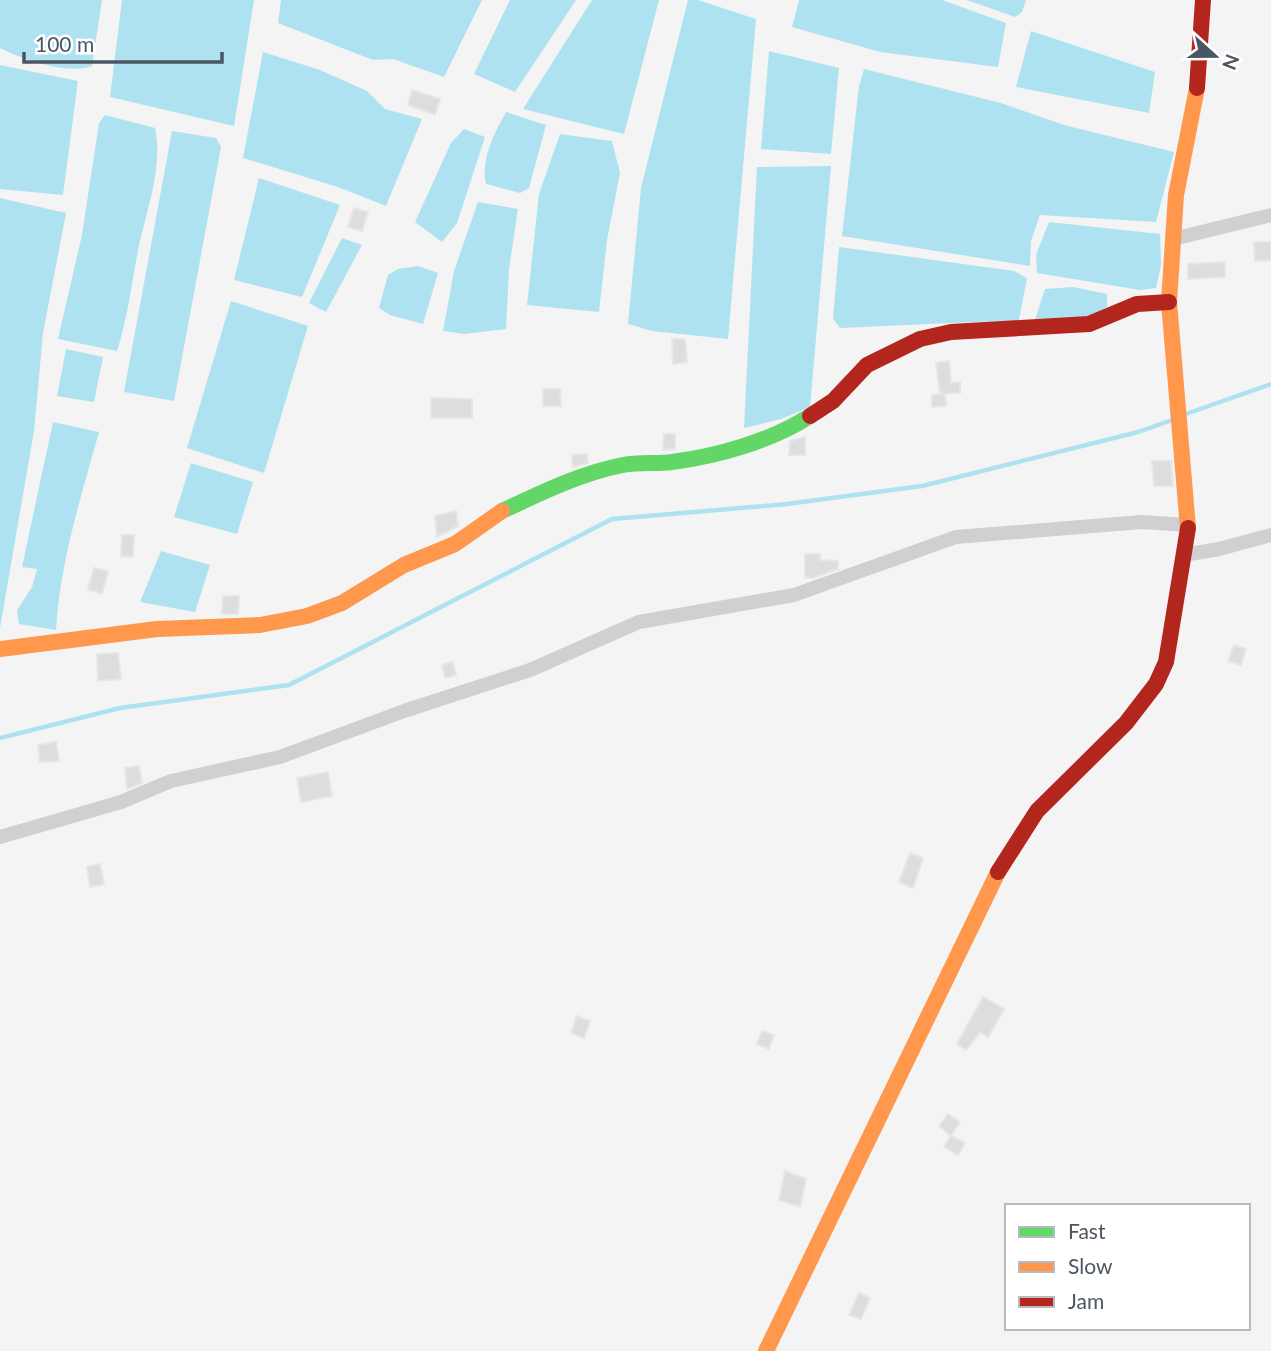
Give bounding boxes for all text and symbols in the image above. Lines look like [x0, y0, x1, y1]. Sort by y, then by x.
scale bar [24, 21, 222, 65]
north arrow [1180, 21, 1250, 91]
text: 100 m [35, 31, 94, 56]
text: N [1218, 51, 1245, 73]
legend [1005, 1204, 1250, 1330]
text: Fast [1068, 1218, 1106, 1243]
text: Slow [1068, 1253, 1113, 1278]
text: Jam [1068, 1288, 1104, 1313]

